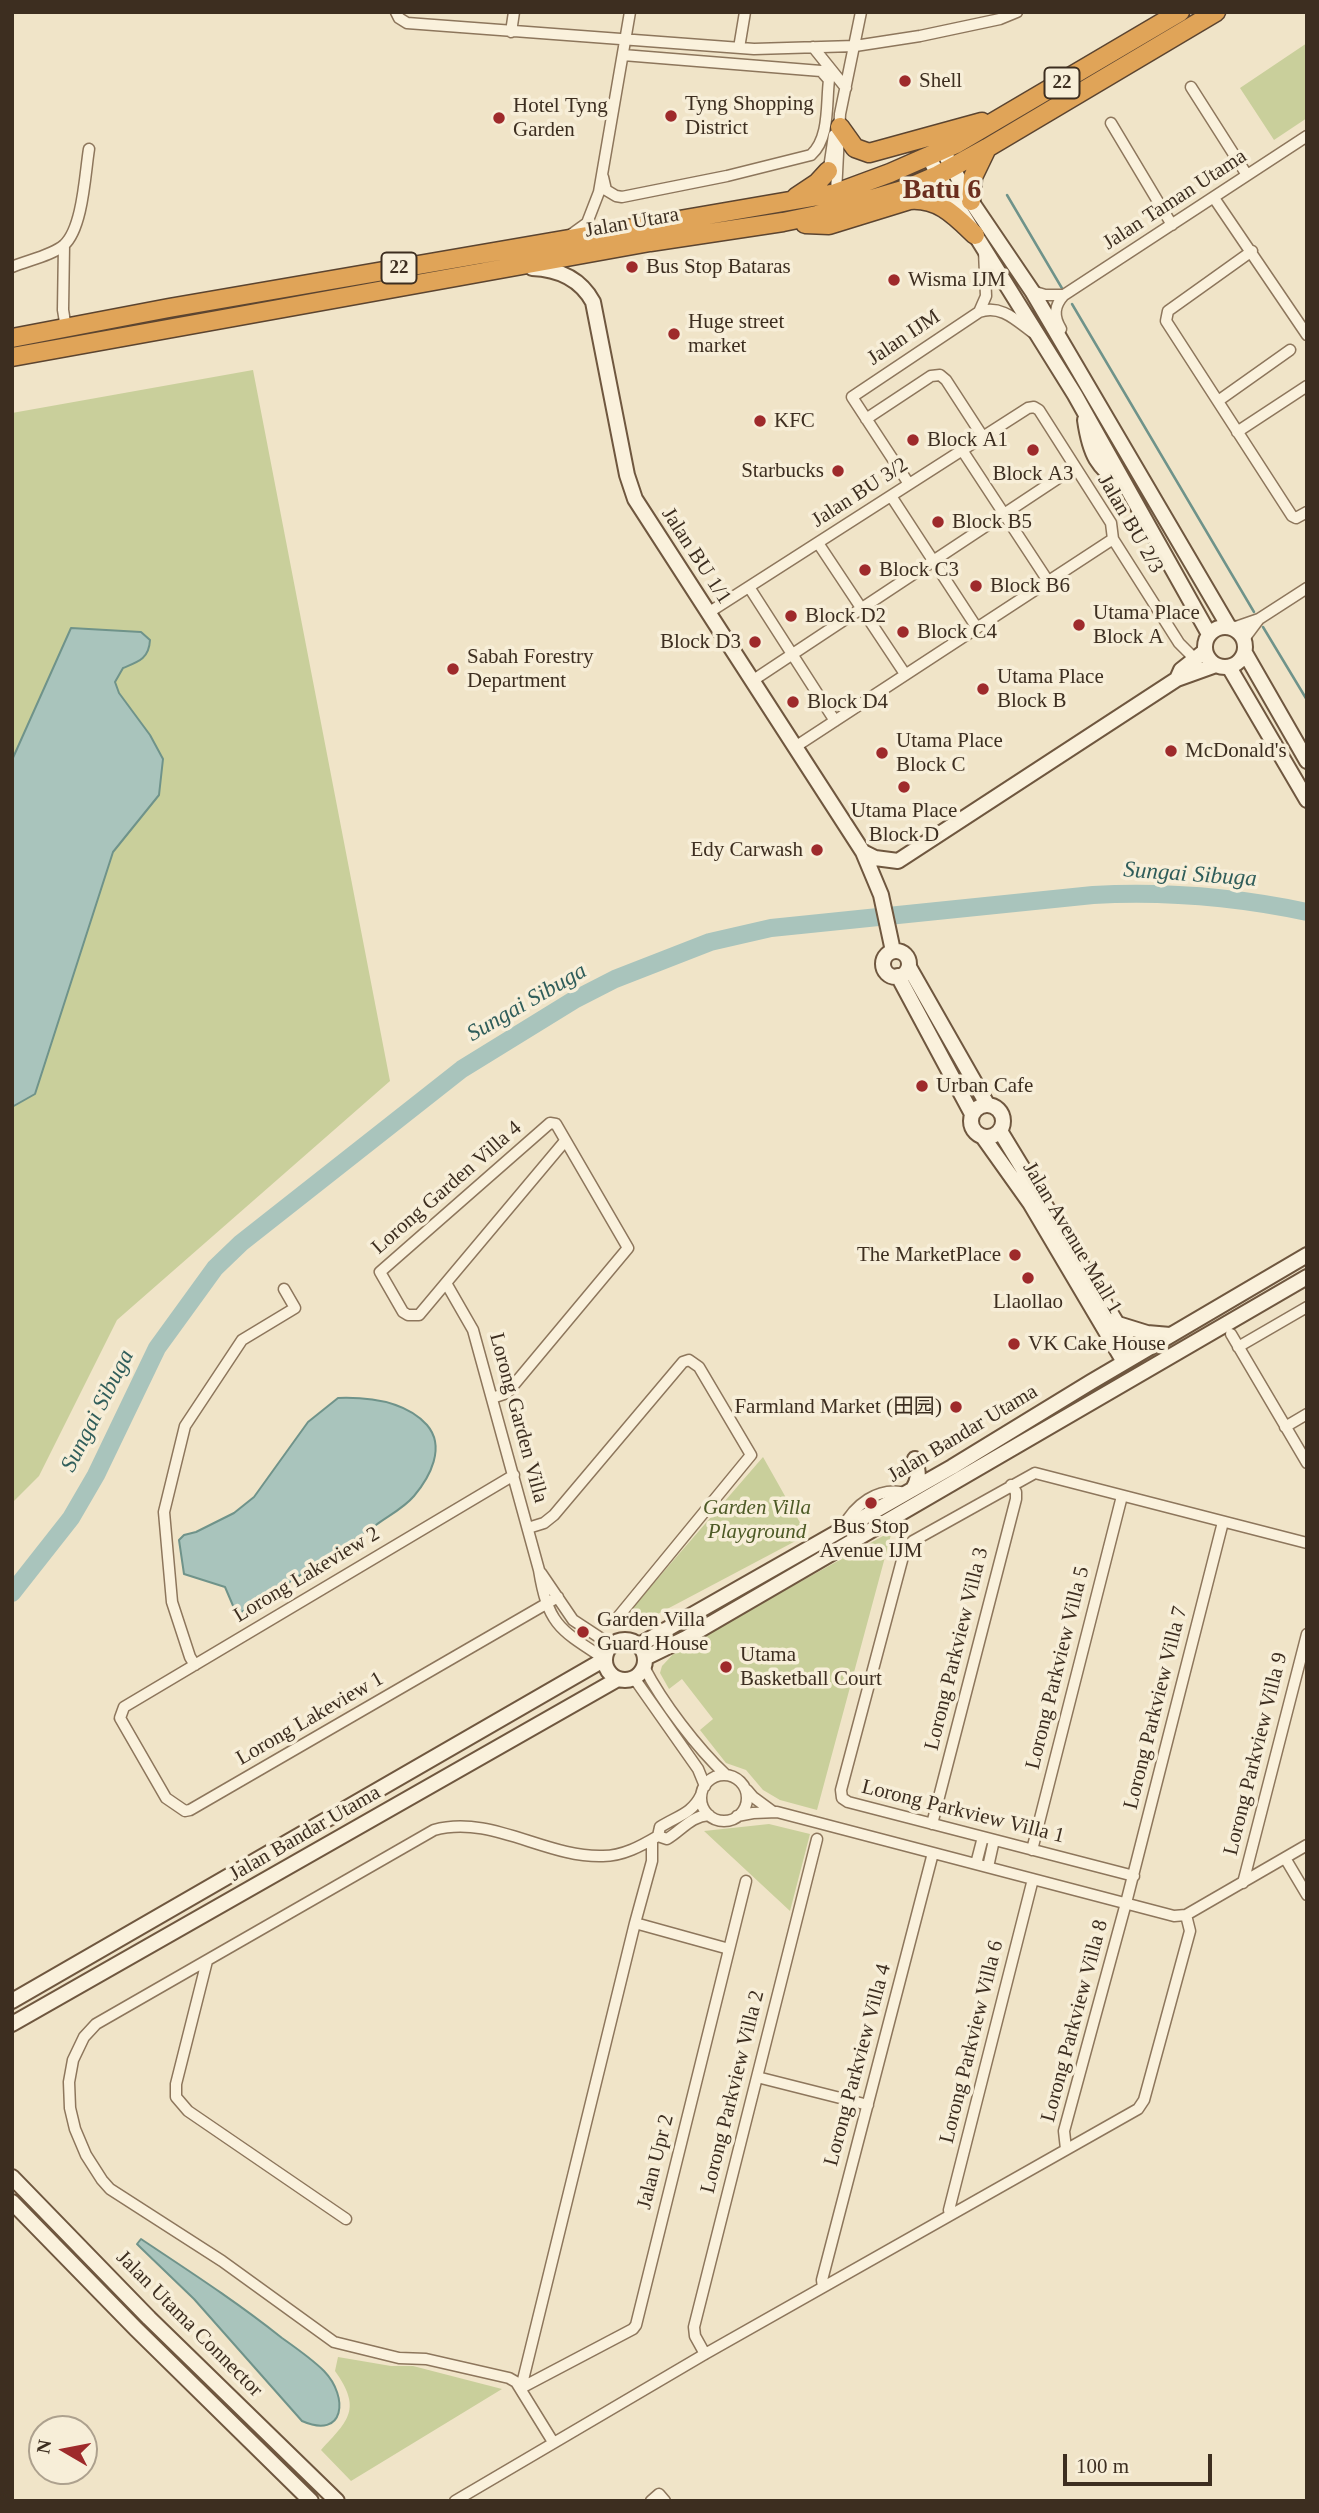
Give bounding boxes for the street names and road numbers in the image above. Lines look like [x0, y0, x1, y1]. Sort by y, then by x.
road number: 22 [1044, 68, 1080, 99]
street label: Jalan Taman Utama [1098, 144, 1252, 256]
street label: Jalan Utara [583, 202, 681, 244]
road number: 22 [382, 252, 416, 284]
street label: Jalan IJM [863, 305, 945, 371]
street label: Jalan BU 3/2 [807, 453, 913, 533]
street label: Jalan BU 2/3 [1092, 470, 1168, 578]
street label: Jalan BU 1/1 [656, 503, 736, 609]
street label: Lorong Garden Villa 4 [367, 1116, 527, 1260]
street label: Jalan Avenue Mall 1 [1017, 1157, 1127, 1319]
street label: Lorong Garden Villa [483, 1330, 553, 1506]
street label: Jalan Bandar Utama [884, 1379, 1042, 1489]
street label: Lorong Lakeview 2 [230, 1522, 384, 1628]
street label: Lorong Parkview Villa 3 [920, 1545, 994, 1753]
street label: Lorong Parkview Villa 5 [1021, 1564, 1095, 1772]
street label: Lorong Parkview Villa 7 [1119, 1604, 1193, 1812]
street label: Lorong Parkview Villa 9 [1219, 1650, 1293, 1858]
street label: Lorong Lakeview 1 [232, 1667, 388, 1771]
street label: Lorong Parkview Villa 1 [859, 1775, 1067, 1849]
street label: Jalan Bandar Utama [225, 1781, 385, 1887]
street label: Lorong Parkview Villa 8 [1036, 1917, 1114, 2125]
street label: Lorong Parkview Villa 6 [935, 1938, 1009, 2146]
street label: Lorong Parkview Villa 4 [819, 1961, 897, 2169]
street label: Lorong Parkview Villa 2 [696, 1988, 770, 2196]
street label: Jalan Upr 2 [632, 2112, 680, 2212]
street label: Jalan Utama Connector [110, 2245, 268, 2403]

